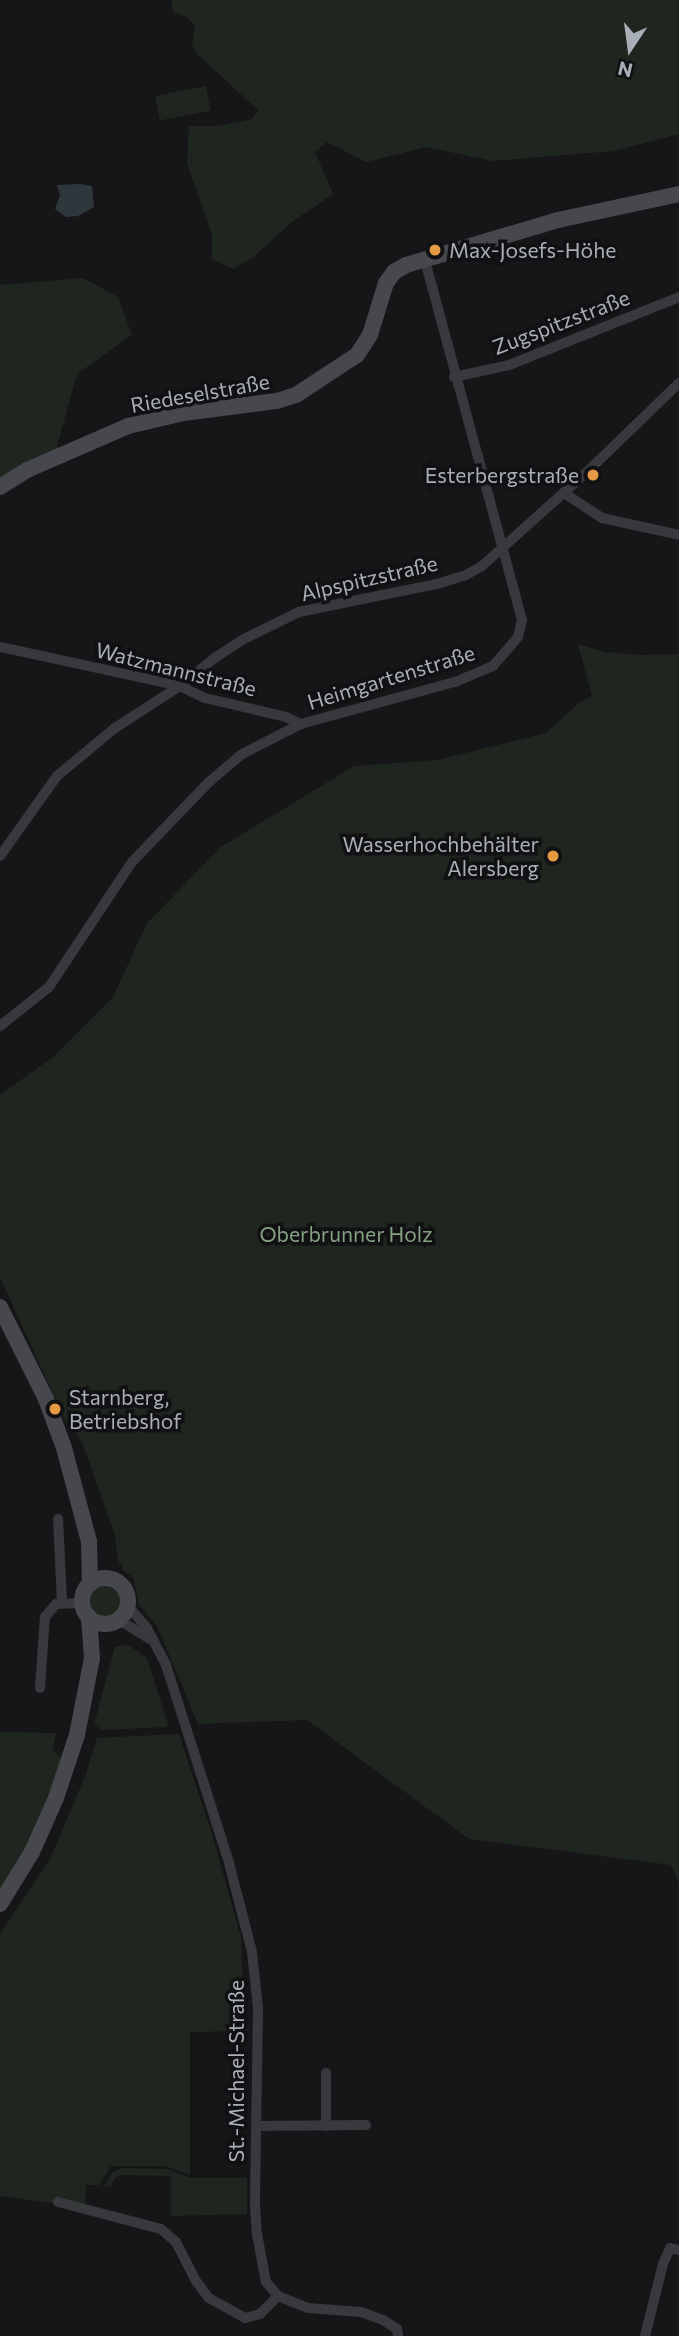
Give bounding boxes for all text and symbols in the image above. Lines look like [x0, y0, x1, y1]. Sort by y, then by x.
north arrow [595, 14, 665, 84]
text: N [616, 57, 635, 83]
place label: Max-Josefs-Höhe [449, 237, 616, 263]
marker: Max-Josefs-Höhe [427, 242, 443, 258]
street label: Zugspitzstraße [489, 284, 633, 360]
street label: Riedeselstraße [128, 368, 272, 418]
place label: Esterbergstraße [425, 462, 579, 488]
marker: Esterbergstraße [585, 467, 601, 483]
street label: Alpspitzstraße [298, 550, 440, 606]
street label: Watzmannstraße [93, 637, 259, 701]
street label: Heimgartenstraße [304, 640, 478, 714]
place label: Wasserhochbehälter Alersberg [342, 831, 539, 881]
marker: Wasserhochbehälter Alersberg [545, 848, 561, 864]
park label: Oberbrunner Holz [259, 1221, 433, 1247]
place label: Starnberg, Betriebshof [69, 1384, 181, 1434]
marker: Starnberg, Betriebshof [47, 1401, 63, 1417]
street label: St.-Michael-Straße [223, 1980, 249, 2162]

